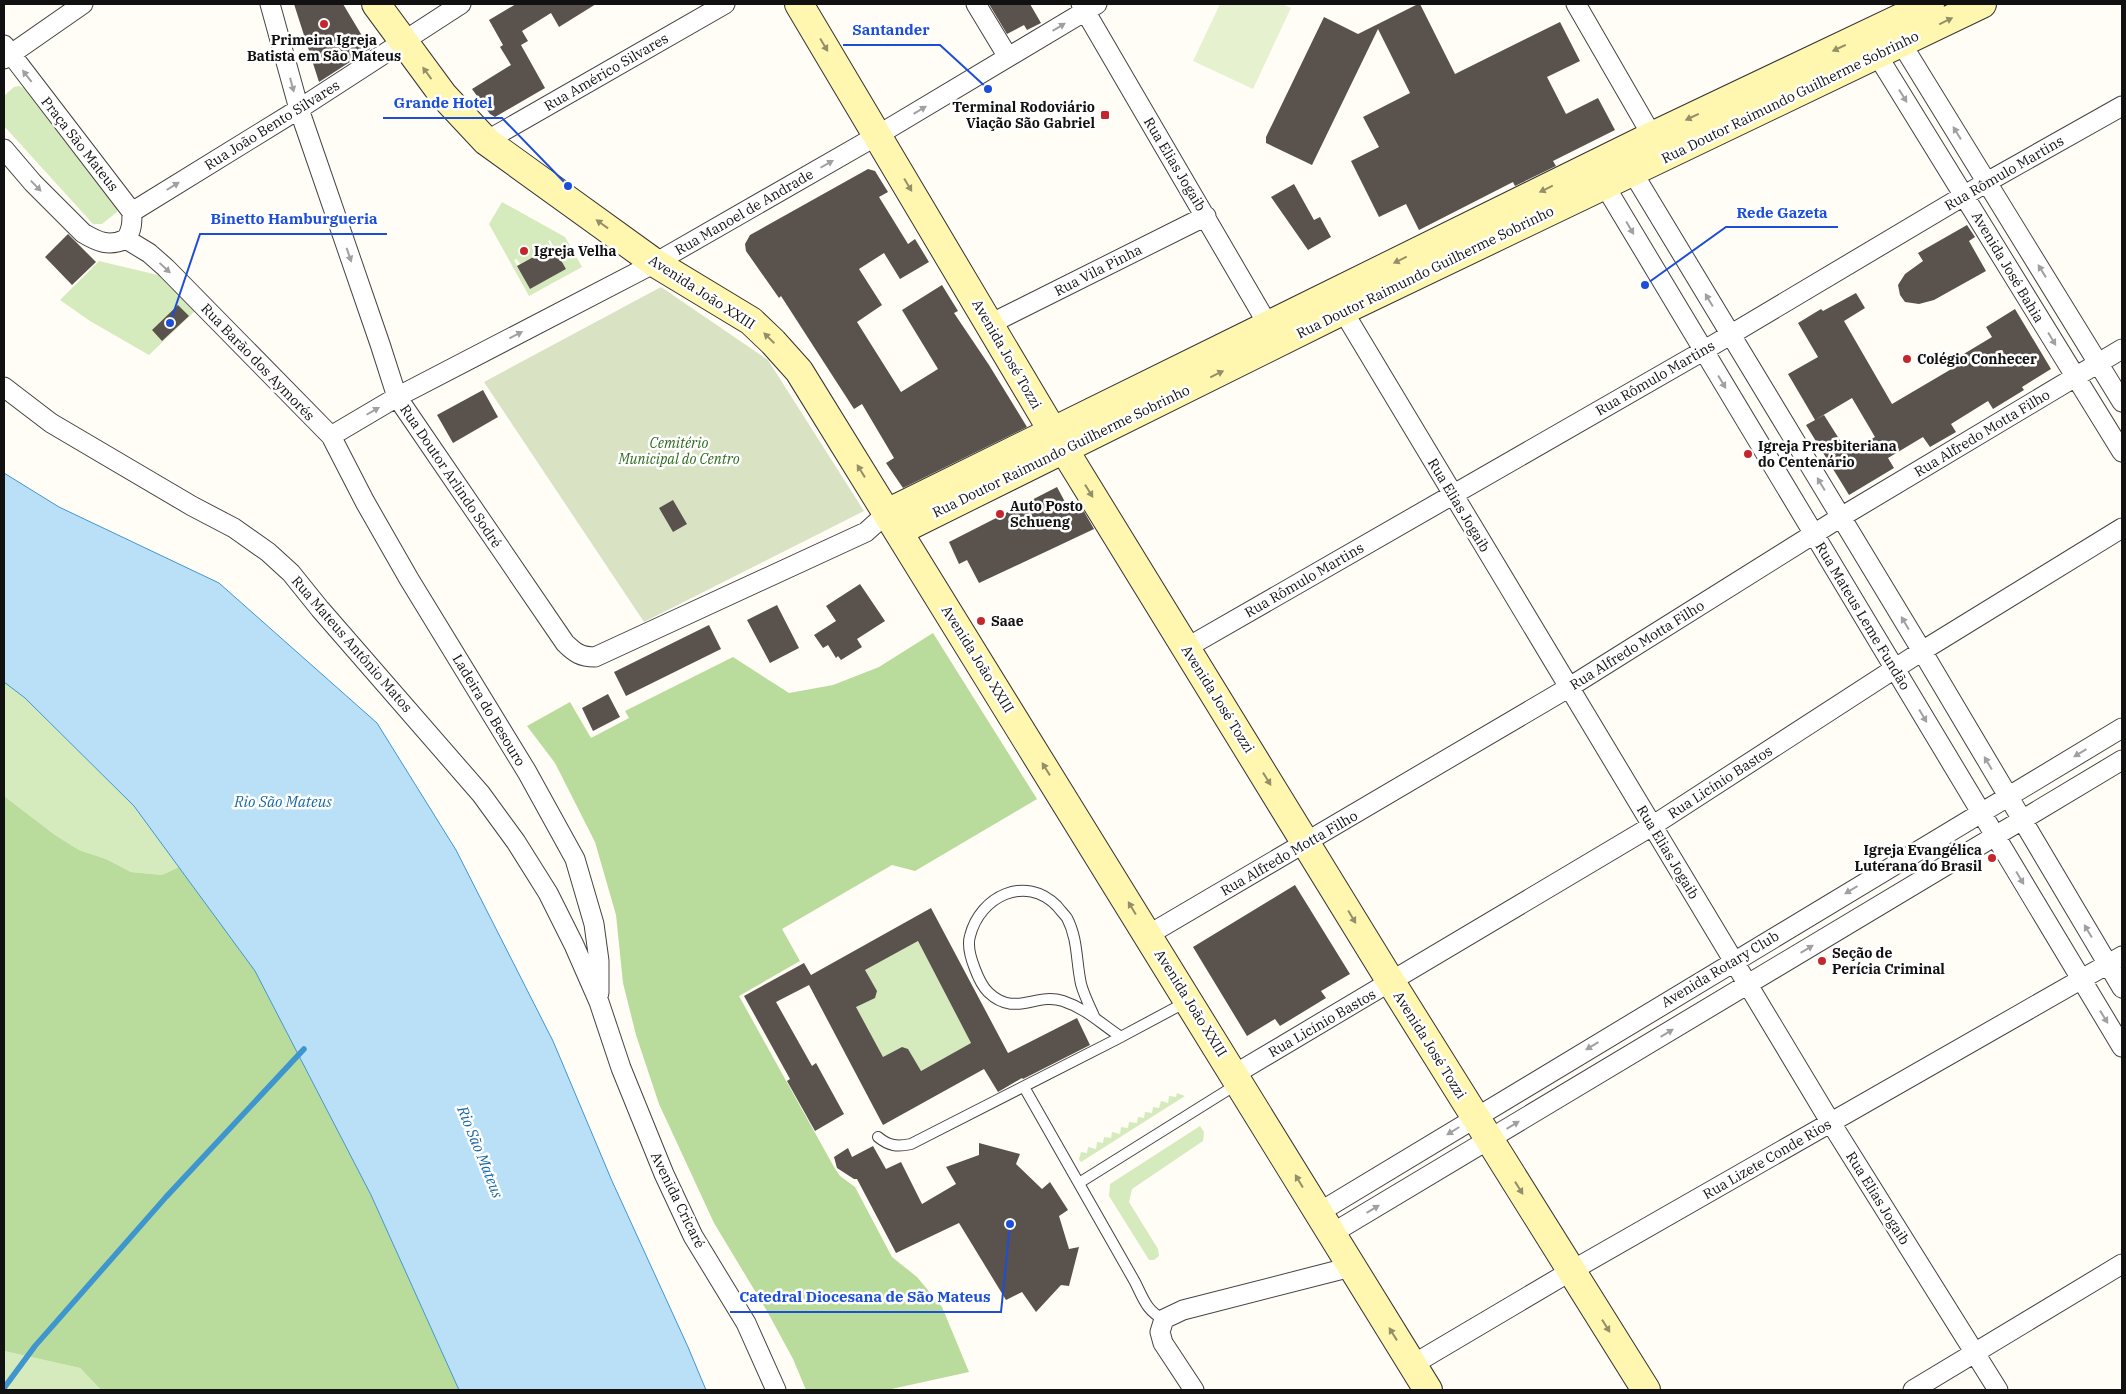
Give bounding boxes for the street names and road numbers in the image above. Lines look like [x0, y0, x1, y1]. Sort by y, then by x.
street label: Rua Doutor Raimundo Guilherme Sobrinho [1658, 27, 1922, 167]
street label: Rua Américo Silvares [541, 29, 671, 115]
street label: Rua João Bento Silvares [201, 76, 343, 174]
street label: Praça São Mateus [37, 93, 123, 195]
street label: Rua Elias Jogaib [1140, 114, 1210, 214]
street label: Rua Rômulo Martins [1941, 131, 2067, 214]
street label: Rua Manoel de Andrade [672, 165, 816, 259]
street label: Rua Doutor Raimundo Guilherme Sobrinho [1293, 202, 1557, 342]
street label: Avenida José Bahia [1968, 208, 2048, 326]
street label: Rua Vila Pinha [1051, 240, 1145, 300]
street label: Avenida João XXIII [645, 251, 759, 333]
street label: Avenida José Tozzi [968, 296, 1046, 412]
street label: Rua Barão dos Aymorés [197, 300, 319, 424]
street label: Rua Rômulo Martins [1592, 336, 1718, 419]
street label: Rua Doutor Raimundo Guilherme Sobrinho [929, 381, 1193, 521]
street label: Rua Alfredo Motta Filho [1911, 385, 2053, 481]
street label: Rua Doutor Arlindo Sodré [396, 401, 506, 551]
street label: Rua Elias Jogaib [1424, 455, 1494, 555]
street label: Rua Rômulo Martins [1241, 538, 1367, 621]
street label: Rua Mateus Leme Fundão [1812, 539, 1914, 693]
street label: Rua Mateus Antônio Matos [288, 572, 416, 716]
street label: Rua Alfredo Motta Filho [1566, 596, 1708, 694]
street label: Avenida João XXIII [938, 602, 1018, 716]
street label: Avenida José Tozzi [1178, 642, 1258, 756]
street label: Ladeira do Besouro [448, 651, 530, 769]
street label: Rua Licínio Bastos [1664, 741, 1776, 823]
street label: Rua Elias Jogaib [1633, 802, 1703, 902]
street label: Rua Alfredo Motta Filho [1217, 806, 1361, 900]
street label: Avenida Rotary Club [1658, 927, 1782, 1011]
street label: Avenida João XXIII [1151, 946, 1231, 1060]
street label: Rua Licínio Bastos [1265, 985, 1379, 1061]
street label: Avenida José Tozzi [1390, 988, 1470, 1102]
street label: Rua Lizete Conde Rios [1700, 1115, 1835, 1203]
street label: Rua Elias Jogaib [1842, 1148, 1914, 1248]
street label: Avenida Cricaré [647, 1149, 709, 1251]

